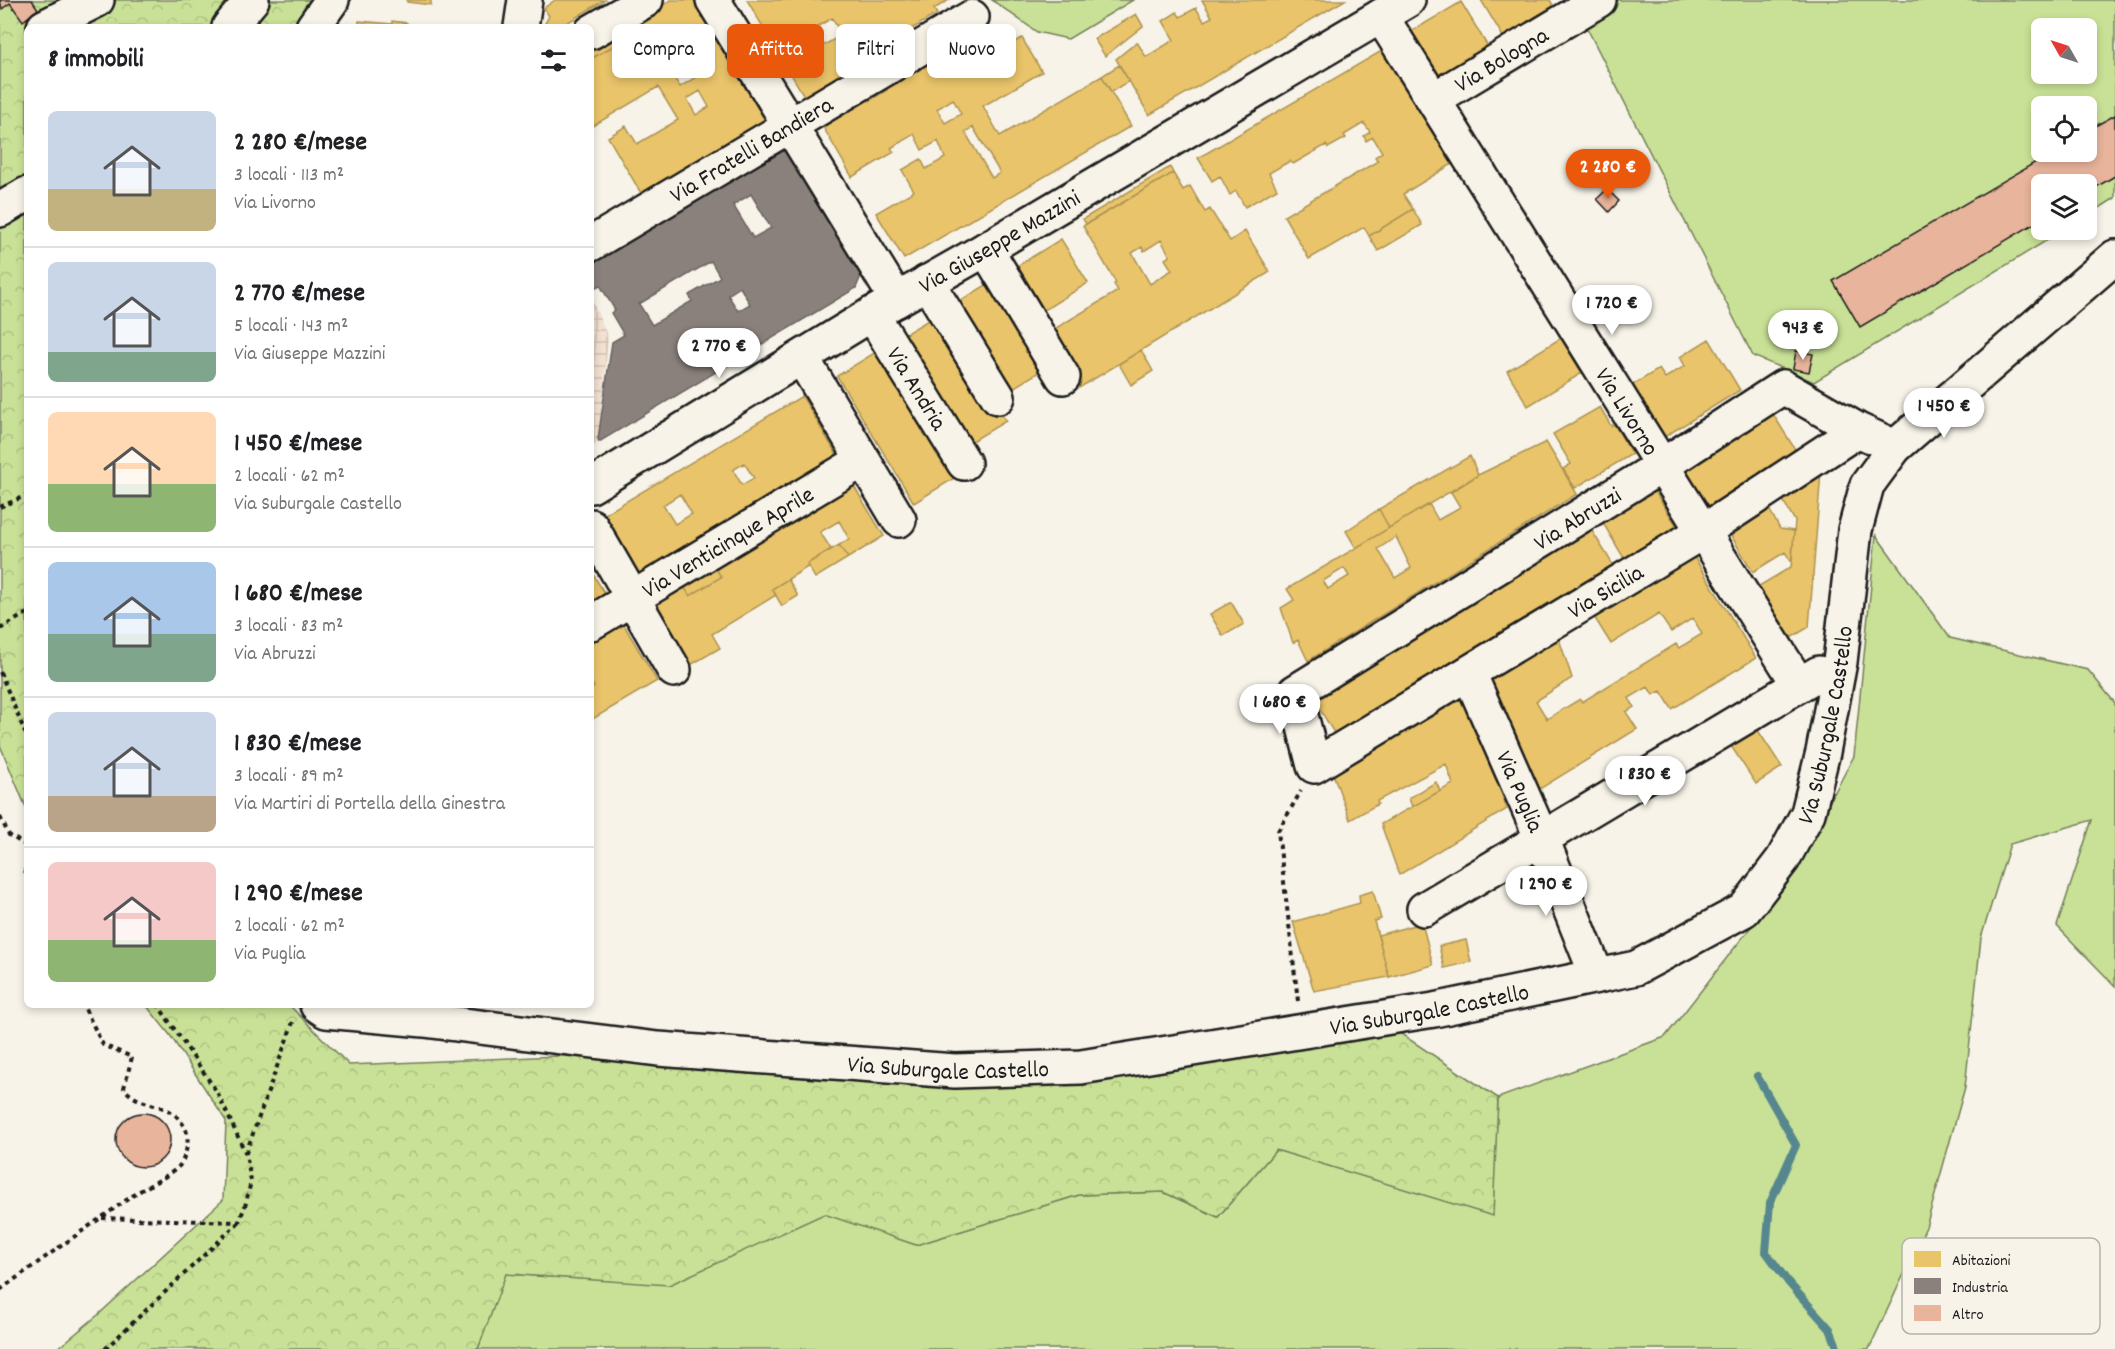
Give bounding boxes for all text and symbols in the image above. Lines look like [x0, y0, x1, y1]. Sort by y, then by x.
north arrow [2031, 18, 2097, 84]
map controls [2031, 18, 2097, 240]
street label: Via Bologna [1449, 20, 1556, 103]
chip: Compra [612, 24, 715, 78]
chip: Affitta [727, 24, 824, 78]
chip: Filtri [836, 24, 915, 78]
chip: Nuovo [927, 24, 1016, 78]
text: 8 immobili [48, 42, 143, 79]
icon: filters [537, 44, 570, 77]
street label: Via Fratelli Bandiera [664, 89, 841, 213]
button: locate [2031, 96, 2097, 162]
text: 2 280 €/mese [234, 125, 367, 162]
icon: home [96, 135, 168, 207]
pin: 2 280 € [1553, 149, 1663, 200]
text: 2 280 € [1580, 154, 1636, 182]
text: 3 locali · 113 m² [234, 162, 344, 190]
button: layers [2031, 174, 2097, 240]
street label: Via Giuseppe Mazzini [913, 183, 1088, 304]
text: Via Livorno [234, 190, 316, 218]
text: 2 770 €/mese [234, 276, 365, 313]
pin: 1 720 € [1557, 285, 1667, 336]
icon: home [96, 286, 168, 358]
text: 1 720 € [1586, 290, 1638, 318]
pin: 943 € [1761, 310, 1845, 361]
text: 5 locali · 143 m² [234, 313, 348, 341]
text: 943 € [1782, 315, 1824, 343]
pin: 2 770 € [664, 328, 774, 379]
text: 2 770 € [691, 333, 747, 361]
text: Via Giuseppe Mazzini [234, 341, 386, 369]
street label: Via Andria [876, 341, 954, 439]
street label: Via Livorno [1585, 362, 1666, 463]
pin: 1 450 € [1889, 388, 1999, 439]
text: 1 450 € [1917, 393, 1971, 421]
text: 1 450 €/mese [234, 426, 362, 463]
icon: home [96, 436, 168, 508]
text: 2 locali · 62 m² [234, 463, 345, 491]
street label: Via Venticinque Aprile [636, 479, 821, 609]
street label: Via Abruzzi [1528, 480, 1629, 561]
text: Via Suburgale Castello [234, 491, 402, 519]
street label: Via Sicilia [1562, 557, 1651, 629]
text: 1 680 €/mese [234, 576, 363, 613]
icon: home [96, 586, 168, 658]
text: 3 locali · 83 m² [234, 613, 343, 641]
street label: Via Suburgale Castello [1791, 624, 1864, 832]
text: Via Abruzzi [234, 641, 316, 669]
pin: 1 680 € [1225, 684, 1335, 735]
text: 1 680 € [1253, 689, 1307, 717]
text: 1 830 €/mese [234, 726, 361, 763]
icon: home [96, 736, 168, 808]
street label: Via Puglia [1485, 746, 1551, 839]
pin: 1 830 € [1590, 756, 1700, 807]
text: 1 830 € [1619, 761, 1671, 789]
text: 3 locali · 89 m² [234, 763, 343, 791]
text: Via Martiri di Portella della Ginestra [234, 791, 505, 819]
pin: 1 290 € [1491, 866, 1601, 917]
text: 1 290 € [1519, 871, 1573, 899]
text: 1 290 €/mese [234, 876, 363, 913]
icon: home [96, 886, 168, 958]
text: 2 locali · 62 m² [234, 913, 345, 941]
text: Via Puglia [234, 941, 306, 969]
street label: Via Suburgale Castello [1328, 977, 1532, 1047]
street label: Via Suburgale Castello [846, 1049, 1050, 1091]
legend [1902, 1238, 2100, 1334]
text: Abitazioni [1952, 1250, 2011, 1273]
text: Industria [1952, 1277, 2008, 1300]
text: Altro [1952, 1304, 1984, 1327]

